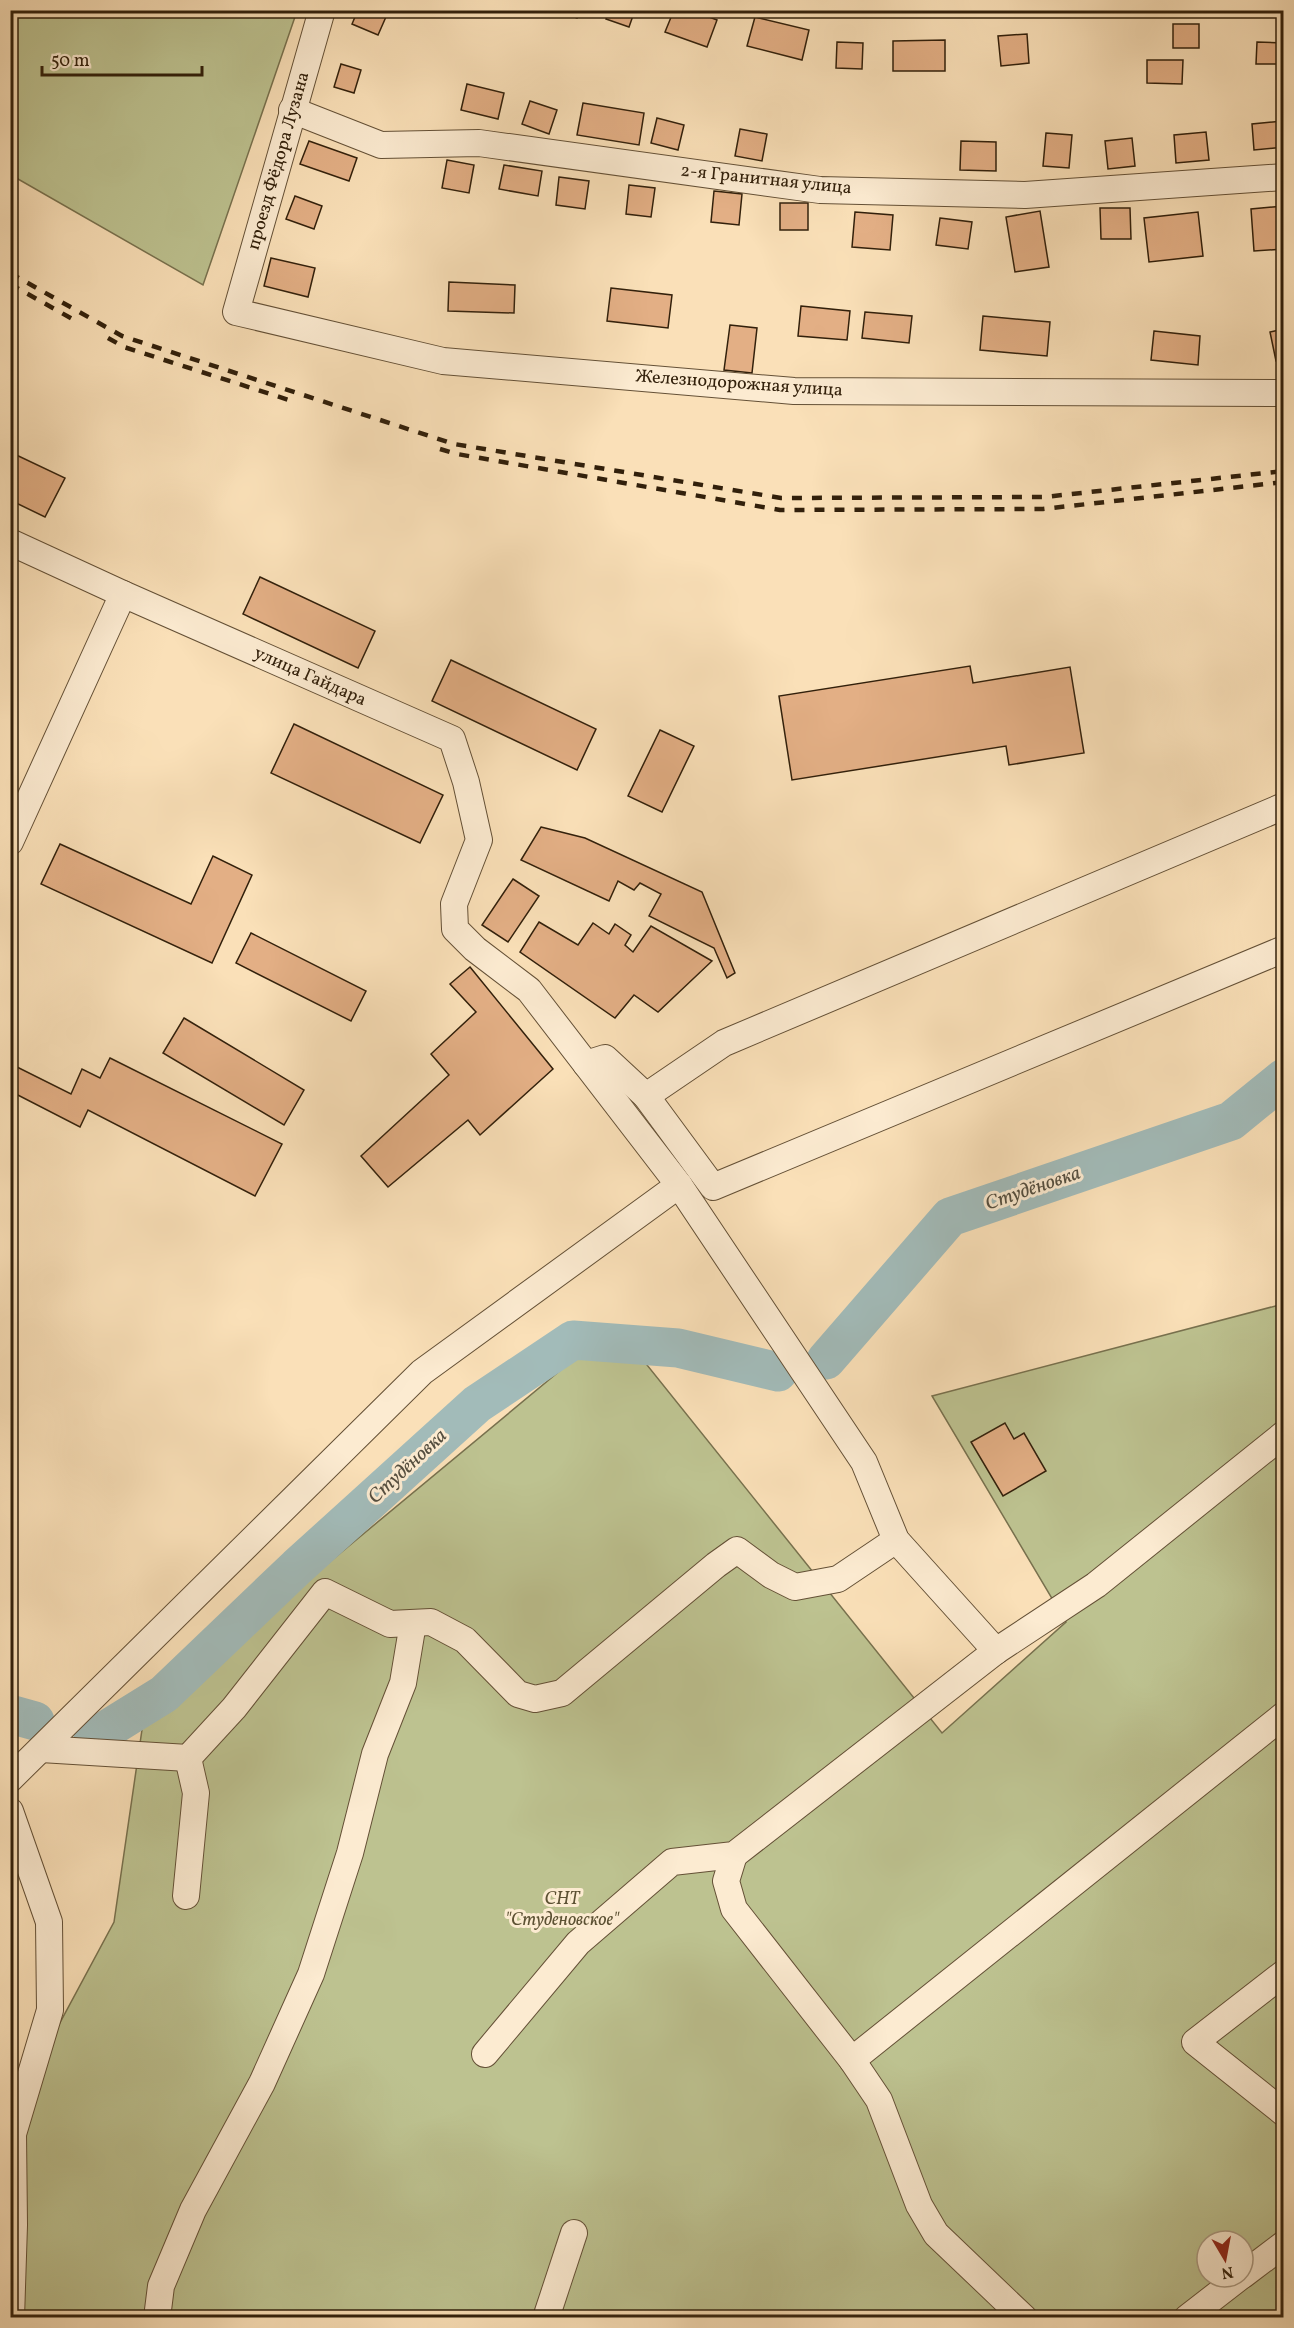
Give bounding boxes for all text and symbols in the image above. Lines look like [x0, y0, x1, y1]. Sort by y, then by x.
scale bar [42, 39, 202, 77]
text: 50 m [51, 49, 90, 74]
street label: проезд Фёдора Лузана [242, 69, 316, 253]
street label: 2-я Гранитная улица [679, 159, 853, 201]
street label: Железнодорожная улица [634, 364, 844, 404]
street label: улица Гайдара [250, 641, 370, 713]
water label: Студёновка [981, 1160, 1085, 1218]
water label: Студёновка [362, 1423, 454, 1511]
park label: СНТ "Студеновское" [505, 1887, 620, 1933]
north arrow [1195, 2229, 1255, 2289]
text: N [1219, 2260, 1235, 2284]

